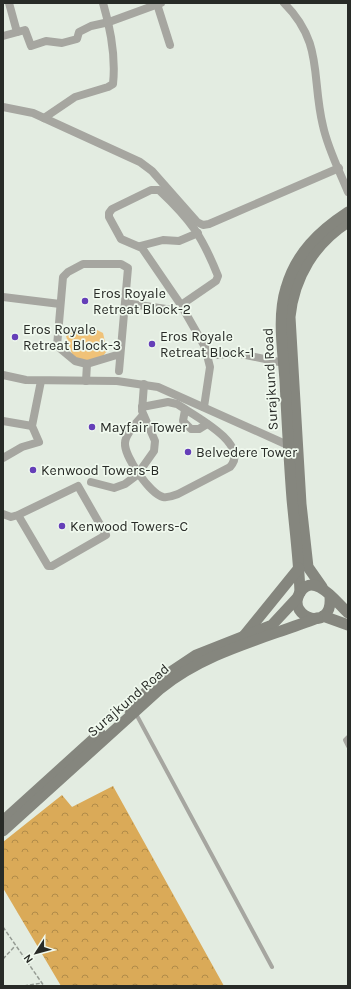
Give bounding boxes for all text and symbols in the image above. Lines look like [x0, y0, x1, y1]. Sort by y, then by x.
place label: Eros Royale Retreat Block-2 [93, 285, 191, 318]
marker: Eros Royale Retreat Block-2 [80, 296, 90, 306]
place label: Eros Royale Retreat Block-3 [23, 321, 121, 354]
street label: Surajkund Road [259, 327, 282, 431]
place label: Eros Royale Retreat Block-1 [160, 328, 254, 361]
marker: Eros Royale Retreat Block-3 [10, 332, 20, 342]
marker: Eros Royale Retreat Block-1 [147, 339, 157, 349]
place label: Mayfair Tower [100, 419, 188, 436]
marker: Mayfair Tower [87, 422, 97, 432]
place label: Belvedere Tower [196, 444, 298, 461]
marker: Belvedere Tower [183, 447, 193, 457]
place label: Kenwood Towers-B [41, 462, 159, 479]
marker: Kenwood Towers-B [28, 465, 38, 475]
place label: Kenwood Towers-C [70, 518, 188, 535]
marker: Kenwood Towers-C [57, 521, 67, 531]
street label: Surajkund Road [84, 660, 173, 741]
north arrow [16, 933, 56, 973]
text: N [21, 952, 36, 966]

